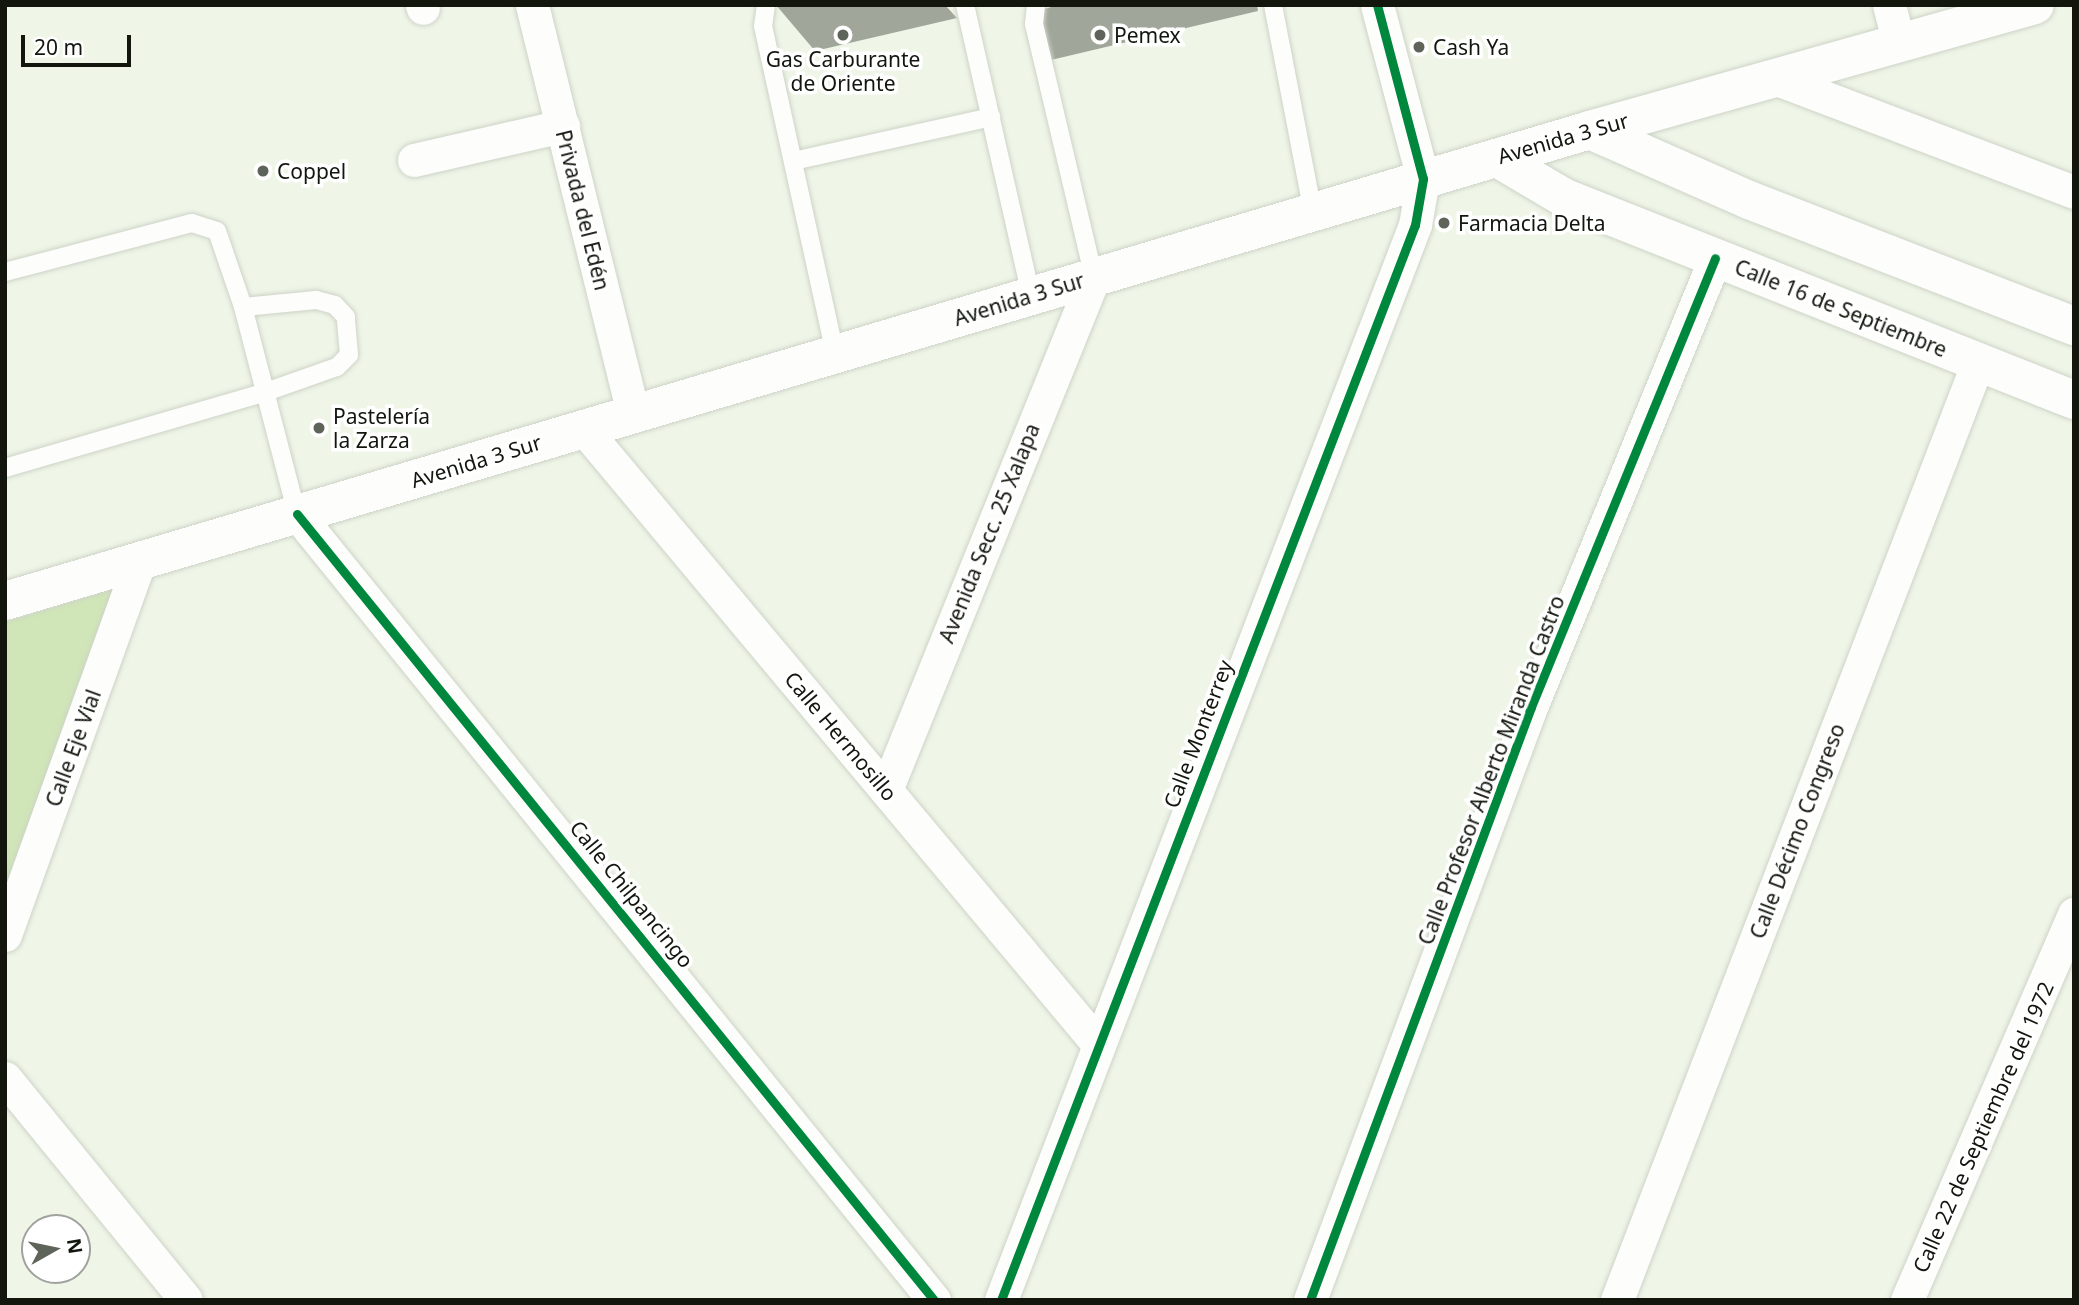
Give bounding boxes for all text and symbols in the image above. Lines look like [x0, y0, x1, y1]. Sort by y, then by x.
scale bar [24, 21, 135, 65]
place label: Pemex [1114, 22, 1181, 48]
marker: Gas Carburante de Oriente [835, 27, 851, 43]
marker: Pemex [1092, 27, 1108, 43]
text: 20 m [34, 33, 83, 61]
place label: Cash Ya [1433, 34, 1509, 60]
marker: Cash Ya [1411, 39, 1427, 55]
place label: Gas Carburante de Oriente [766, 46, 920, 96]
street label: Avenida 3 Sur [1495, 107, 1631, 169]
street label: Privada del Edén [551, 127, 615, 293]
place label: Coppel [277, 158, 346, 184]
marker: Coppel [255, 163, 271, 179]
place label: Farmacia Delta [1458, 210, 1605, 236]
marker: Farmacia Delta [1436, 215, 1452, 231]
street label: Calle 16 de Septiembre [1731, 254, 1951, 362]
street label: Avenida 3 Sur [951, 267, 1087, 331]
place label: Pastelería la Zarza [333, 403, 430, 453]
marker: Pastelería la Zarza [311, 420, 327, 436]
street label: Avenida Secc. 25 Xalapa [933, 420, 1045, 646]
street label: Avenida 3 Sur [408, 429, 544, 493]
street label: Calle Profesor Alberto Miranda Castro [1413, 592, 1569, 948]
street label: Calle Monterrey [1158, 656, 1238, 812]
street label: Calle Hermosillo [780, 666, 902, 806]
street label: Calle Eje Vial [40, 686, 106, 810]
street label: Calle Décimo Congreso [1744, 720, 1850, 942]
street label: Calle Chilpancingo [565, 815, 699, 973]
street label: Calle 22 de Septiembre del 1972 [1907, 978, 2059, 1276]
north arrow [21, 1214, 91, 1284]
text: N [61, 1236, 89, 1256]

